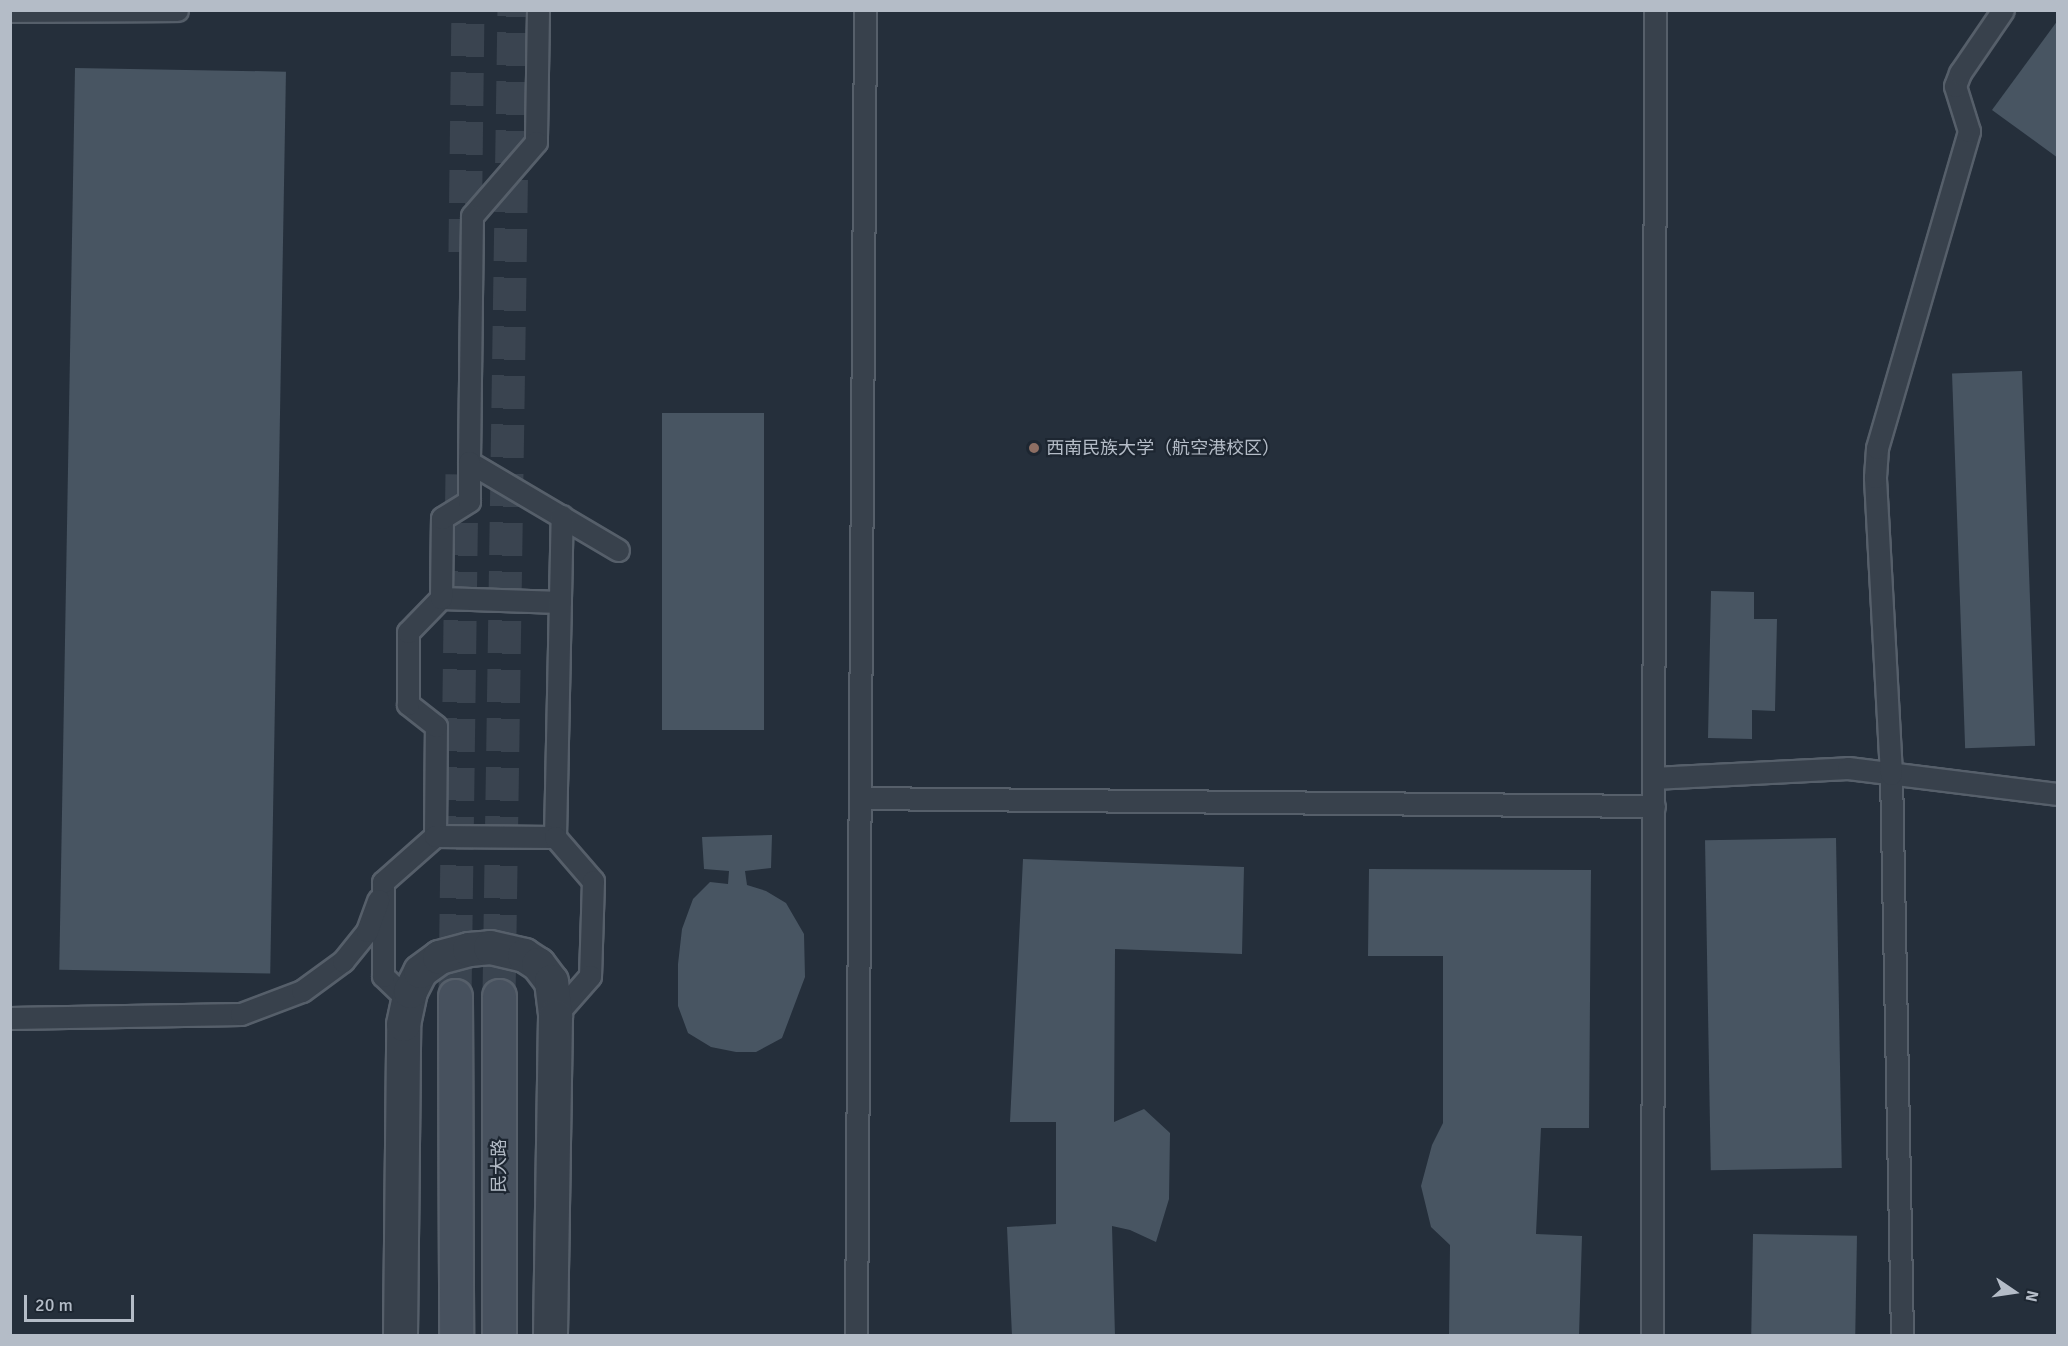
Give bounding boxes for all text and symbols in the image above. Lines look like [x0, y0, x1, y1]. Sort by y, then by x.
place label: 西南民族大学（航空港校区） [1046, 437, 1280, 459]
marker: 西南民族大学（航空港校区） [1027, 441, 1041, 455]
street label: 民大路 [488, 1139, 510, 1193]
north arrow [1984, 1262, 2044, 1322]
scale bar [27, 1283, 136, 1321]
text: N [2021, 1288, 2043, 1304]
text: 20 m [35, 1294, 73, 1316]

